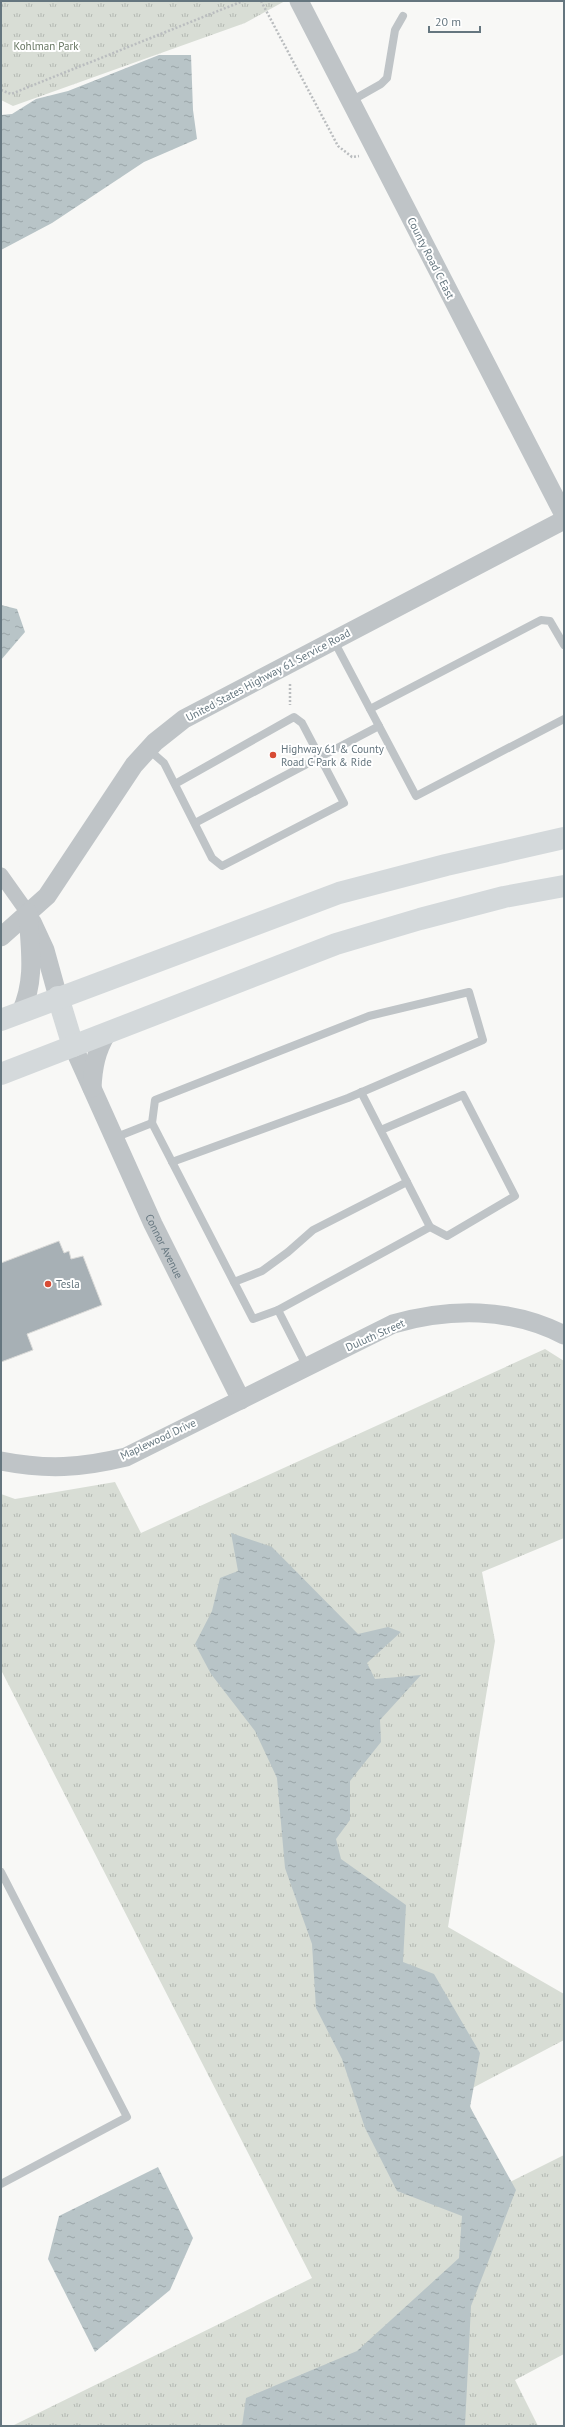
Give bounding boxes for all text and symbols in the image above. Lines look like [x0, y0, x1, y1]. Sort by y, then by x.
scale bar [429, 8, 480, 34]
text: 20 m [435, 14, 461, 29]
park label: Kohlman Park [14, 39, 79, 53]
street label: County Road C East [404, 215, 458, 301]
street label: United States Highway 61 Service Road [183, 626, 353, 724]
place label: Highway 61 & County Road C Park & Ride [281, 742, 385, 769]
marker: Highway 61 & County Road C Park & Ride [268, 750, 278, 760]
street label: Connor Avenue [142, 1212, 186, 1281]
place label: Tesla [56, 1277, 80, 1291]
marker: Tesla [43, 1279, 53, 1289]
street label: Duluth Street [343, 1316, 407, 1354]
street label: Maplewood Drive [118, 1415, 199, 1463]

